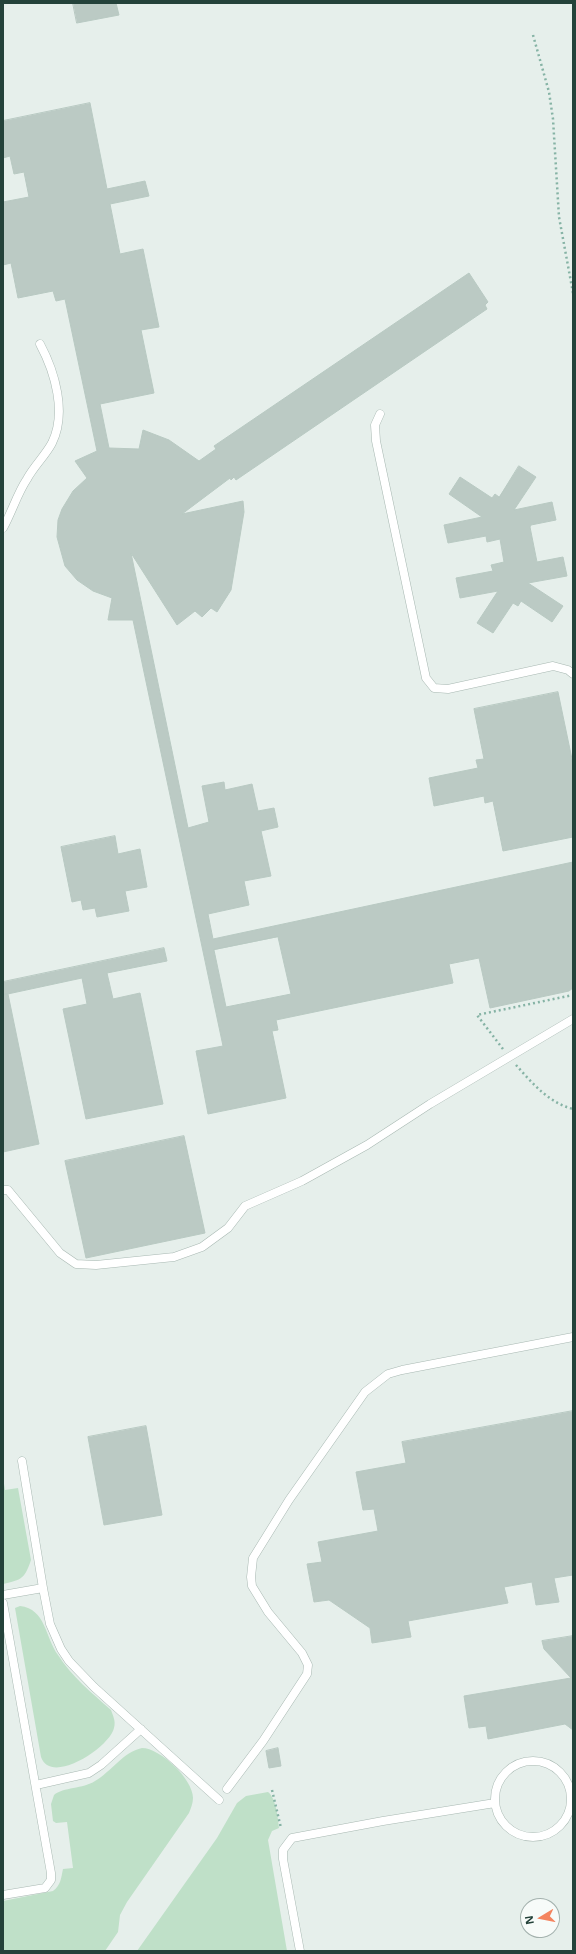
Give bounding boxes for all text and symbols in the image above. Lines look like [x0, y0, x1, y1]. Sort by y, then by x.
north arrow [520, 1898, 560, 1938]
text: N [521, 1914, 537, 1926]

